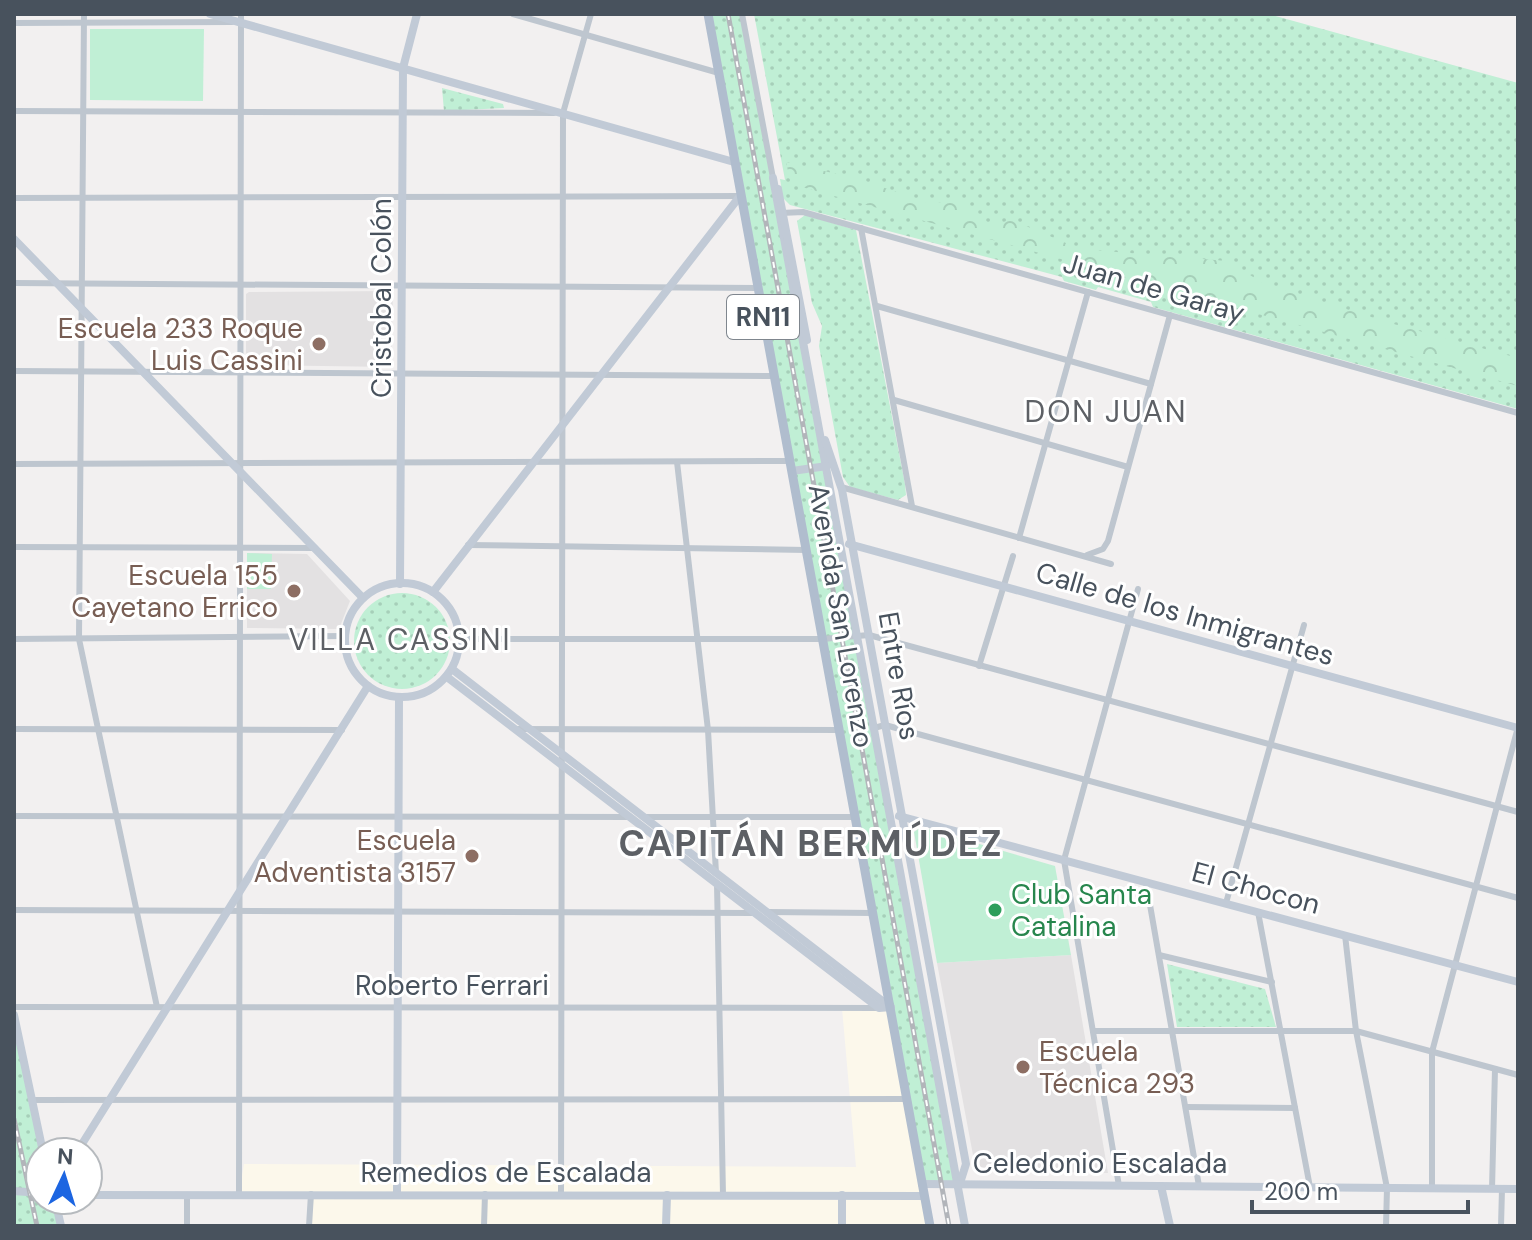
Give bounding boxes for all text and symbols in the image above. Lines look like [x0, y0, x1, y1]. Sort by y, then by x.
street label: Cristobal Colón [363, 198, 400, 398]
street label: Juan de Garay [1059, 244, 1249, 332]
road number: RN11 [727, 295, 799, 339]
place label: Escuela 233 Roque Luis Cassini [58, 310, 303, 379]
marker: Escuela 233 Roque Luis Cassini [310, 335, 328, 353]
district label: DON JUAN [1025, 392, 1188, 431]
street label: Avenida San Lorenzo [800, 481, 882, 751]
street label: Calle de los Inmigrantes [1032, 554, 1338, 674]
place label: Escuela 155 Cayetano Errico [71, 557, 278, 626]
marker: Escuela 155 Cayetano Errico [285, 582, 303, 600]
street label: Entre Ríos [870, 609, 928, 743]
district label: VILLA CASSINI [288, 620, 512, 659]
district label: CAPITÁN BERMÚDEZ [618, 820, 1004, 867]
place label: Escuela Adventista 3157 [253, 822, 456, 891]
marker: Escuela Adventista 3157 [463, 847, 481, 865]
street label: El Chocon [1188, 853, 1324, 923]
place label: Club Santa Catalina [1011, 876, 1152, 945]
marker: Club Santa Catalina [986, 901, 1004, 919]
street label: Roberto Ferrari [355, 967, 549, 1004]
place label: Escuela Técnica 293 [1039, 1033, 1195, 1102]
marker: Escuela Técnica 293 [1014, 1058, 1032, 1076]
north arrow [24, 1136, 104, 1216]
text: N [56, 1142, 74, 1172]
street label: Celedonio Escalada [973, 1145, 1227, 1182]
street label: Remedios de Escalada [360, 1154, 652, 1191]
scale bar [1252, 1164, 1468, 1214]
text: 200 m [1264, 1176, 1338, 1207]

